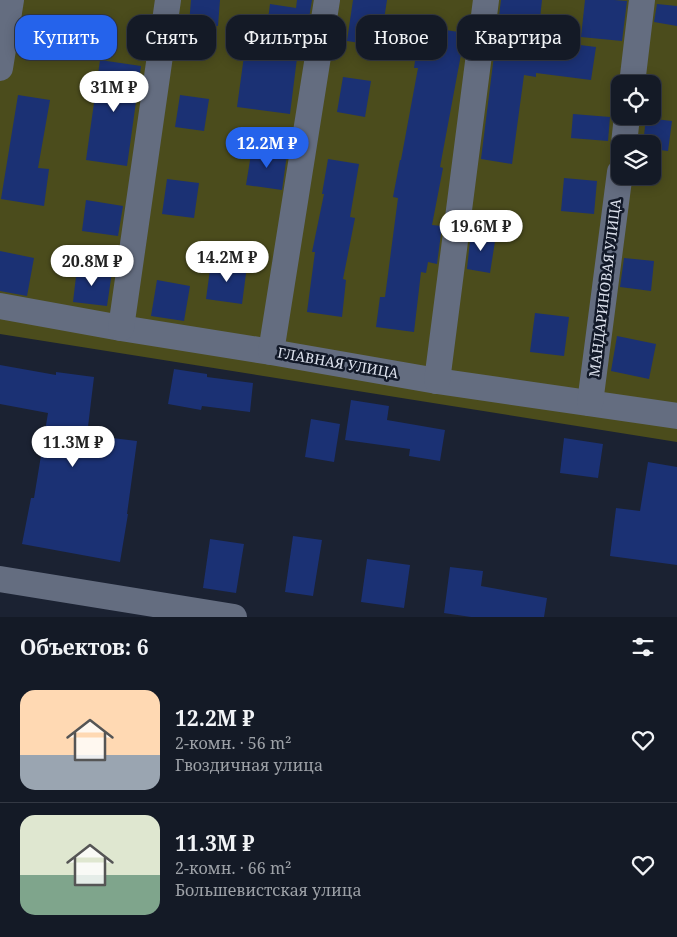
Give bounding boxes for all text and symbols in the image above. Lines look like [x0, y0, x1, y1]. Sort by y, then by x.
chip: Купить [15, 15, 117, 60]
chip: Снять [127, 15, 216, 60]
chip: Фильтры [226, 15, 346, 60]
chip: Новое [356, 15, 447, 60]
chip: Квартира [457, 15, 580, 60]
pin: 31M ₽ [79, 70, 149, 113]
map controls [611, 75, 661, 185]
button: locate [611, 75, 661, 125]
text: 31M ₽ [91, 76, 137, 98]
pin: 12.2M ₽ [221, 126, 313, 169]
text: 12.2M ₽ [237, 132, 297, 154]
button: layers [611, 135, 661, 185]
street label: МАНДАРИНОВАЯ УЛИЦА [584, 198, 625, 378]
pin: 19.6M ₽ [435, 210, 527, 252]
text: 19.6M ₽ [451, 215, 511, 237]
pin: 14.2M ₽ [181, 240, 273, 283]
pin: 20.8M ₽ [46, 244, 138, 287]
text: 14.2M ₽ [197, 246, 257, 268]
text: 20.8M ₽ [62, 250, 122, 272]
street label: ГЛАВНАЯ УЛИЦА [276, 343, 400, 383]
pin: 11.3M ₽ [27, 426, 119, 468]
text: 11.3M ₽ [43, 431, 103, 453]
text: Объектов: 6 [20, 633, 149, 661]
icon: filters [629, 633, 657, 661]
text: 12.2M ₽ [175, 704, 255, 732]
icon: home [60, 710, 120, 770]
icon: heart [629, 726, 657, 754]
text: 2-комн. · 56 m² [175, 732, 291, 754]
text: Гвоздичная улица [175, 754, 323, 776]
text: 11.3M ₽ [175, 829, 255, 857]
icon: home [60, 835, 120, 895]
icon: heart [629, 851, 657, 879]
text: 2-комн. · 66 m² [175, 857, 291, 879]
text: Большевистская улица [175, 879, 362, 901]

